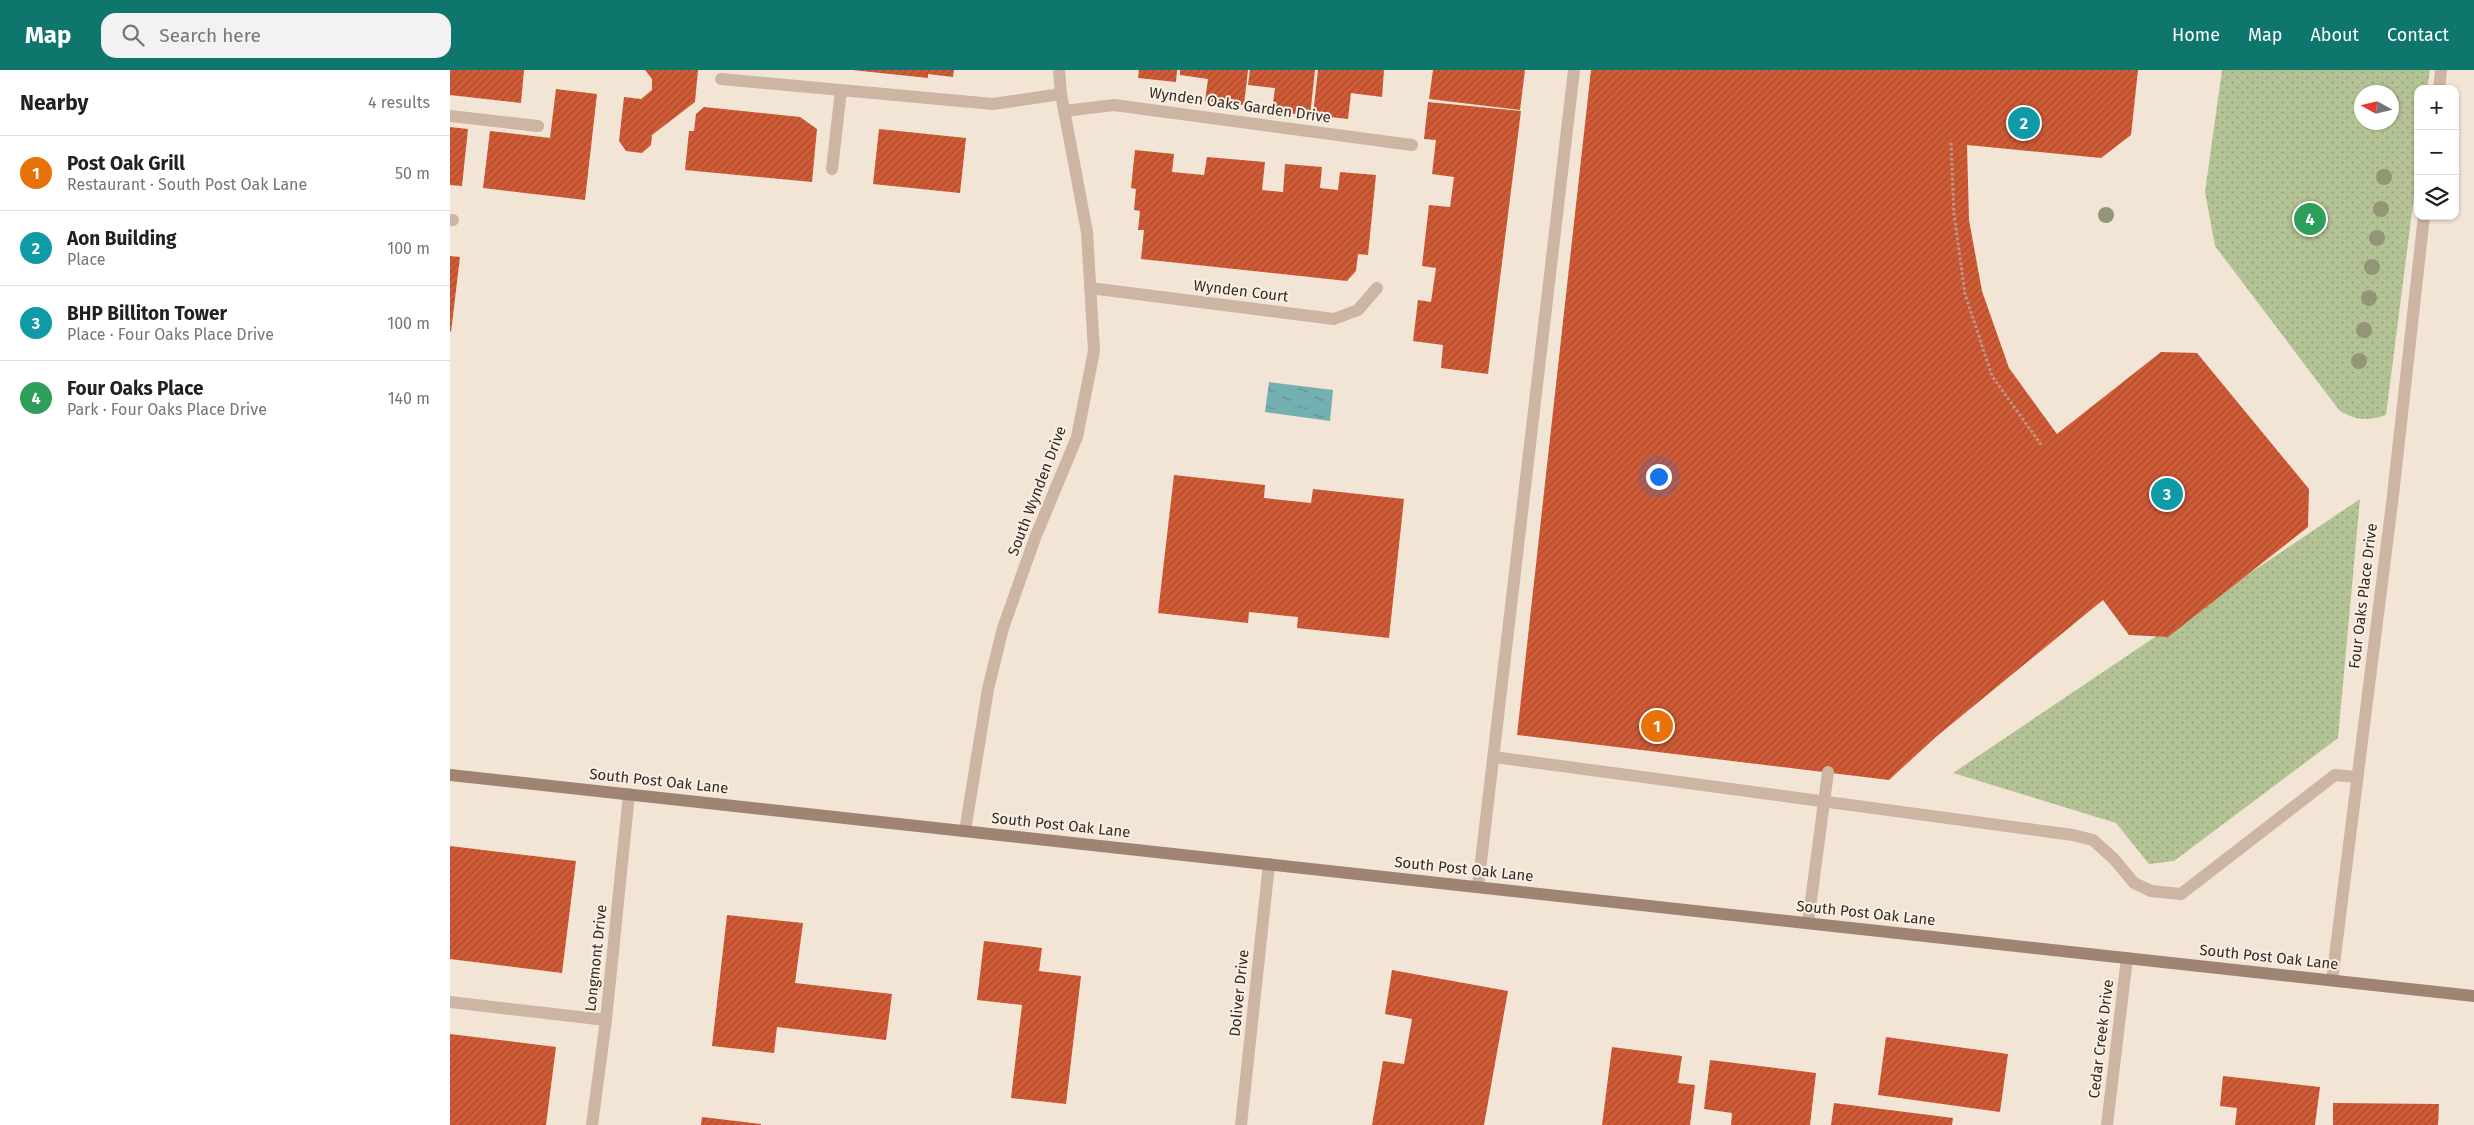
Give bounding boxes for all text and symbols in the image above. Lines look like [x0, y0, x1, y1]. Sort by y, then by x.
search box [101, 13, 451, 58]
text: Map [25, 21, 71, 49]
icon: search [119, 21, 147, 49]
text: Search here [159, 24, 261, 47]
text: Home [2172, 24, 2220, 46]
text: Map [2248, 24, 2282, 46]
text: About [2310, 24, 2359, 46]
text: Contact [2387, 24, 2449, 46]
street label: Wynden Oaks Garden Drive [1148, 83, 1332, 127]
north arrow [2354, 85, 2399, 130]
map controls [2414, 85, 2459, 220]
button: + [2414, 85, 2459, 130]
text: Nearby [20, 90, 88, 116]
text: 4 results [368, 93, 430, 112]
pin: 2 [2008, 104, 2040, 142]
button: − [2414, 130, 2459, 175]
text: Post Oak Grill [67, 152, 185, 175]
text: 1 [32, 164, 40, 183]
text: 50 m [395, 164, 430, 183]
text: Restaurant · South Post Oak Lane [67, 175, 307, 194]
button: layers [2414, 175, 2459, 220]
pin: 4 [2294, 200, 2326, 238]
text: Aon Building [67, 227, 176, 250]
text: 2 [32, 239, 40, 258]
text: 100 m [387, 239, 430, 258]
text: Place [67, 250, 106, 269]
street label: Wynden Court [1193, 276, 1290, 306]
text: BHP Billiton Tower [67, 302, 227, 325]
text: 3 [32, 314, 40, 333]
text: 100 m [387, 314, 430, 333]
text: Place · Four Oaks Place Drive [67, 325, 274, 344]
text: Four Oaks Place [67, 377, 203, 400]
text: 4 [31, 389, 41, 408]
text: 140 m [388, 389, 430, 408]
text: Park · Four Oaks Place Drive [67, 400, 267, 419]
street label: South Wynden Drive [1004, 424, 1070, 558]
your location [1646, 464, 1672, 490]
pin: 3 [2151, 475, 2183, 513]
street label: Four Oaks Place Drive [2345, 522, 2381, 670]
pin: 1 [1641, 707, 1673, 745]
street label: South Post Oak Lane [589, 765, 729, 797]
street label: South Post Oak Lane [991, 809, 1131, 841]
street label: South Post Oak Lane [1394, 853, 1534, 885]
street label: South Post Oak Lane [1796, 897, 1936, 929]
street label: Longmont Drive [581, 904, 611, 1012]
street label: South Post Oak Lane [2199, 941, 2339, 973]
street label: Doliver Drive [1225, 949, 1253, 1037]
street label: Cedar Creek Drive [2085, 978, 2117, 1100]

